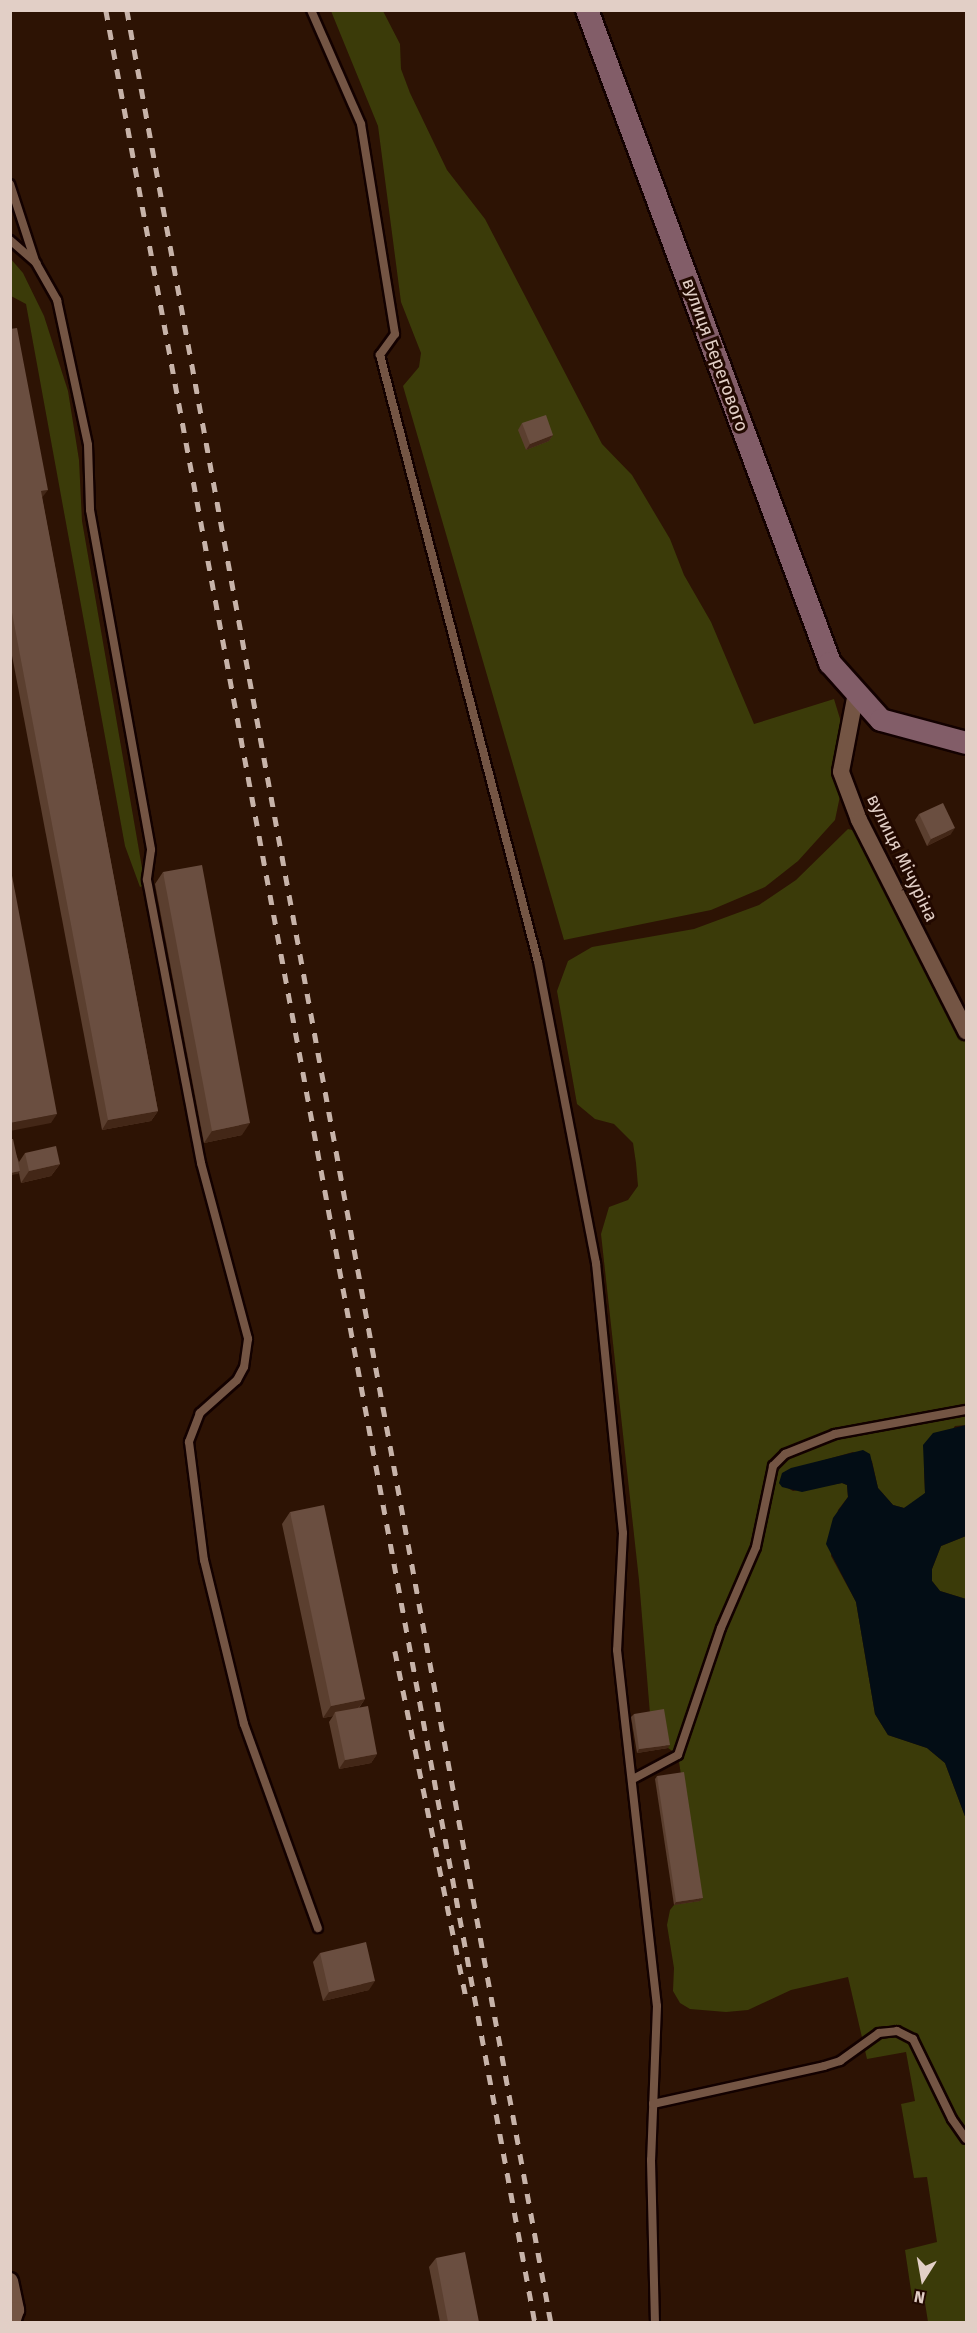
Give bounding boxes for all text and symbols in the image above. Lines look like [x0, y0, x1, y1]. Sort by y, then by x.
street label: вулиця Берегового [677, 275, 753, 435]
street label: вулиця Мічуріна [862, 791, 942, 925]
north arrow [893, 2249, 953, 2309]
text: N [912, 2287, 926, 2307]

